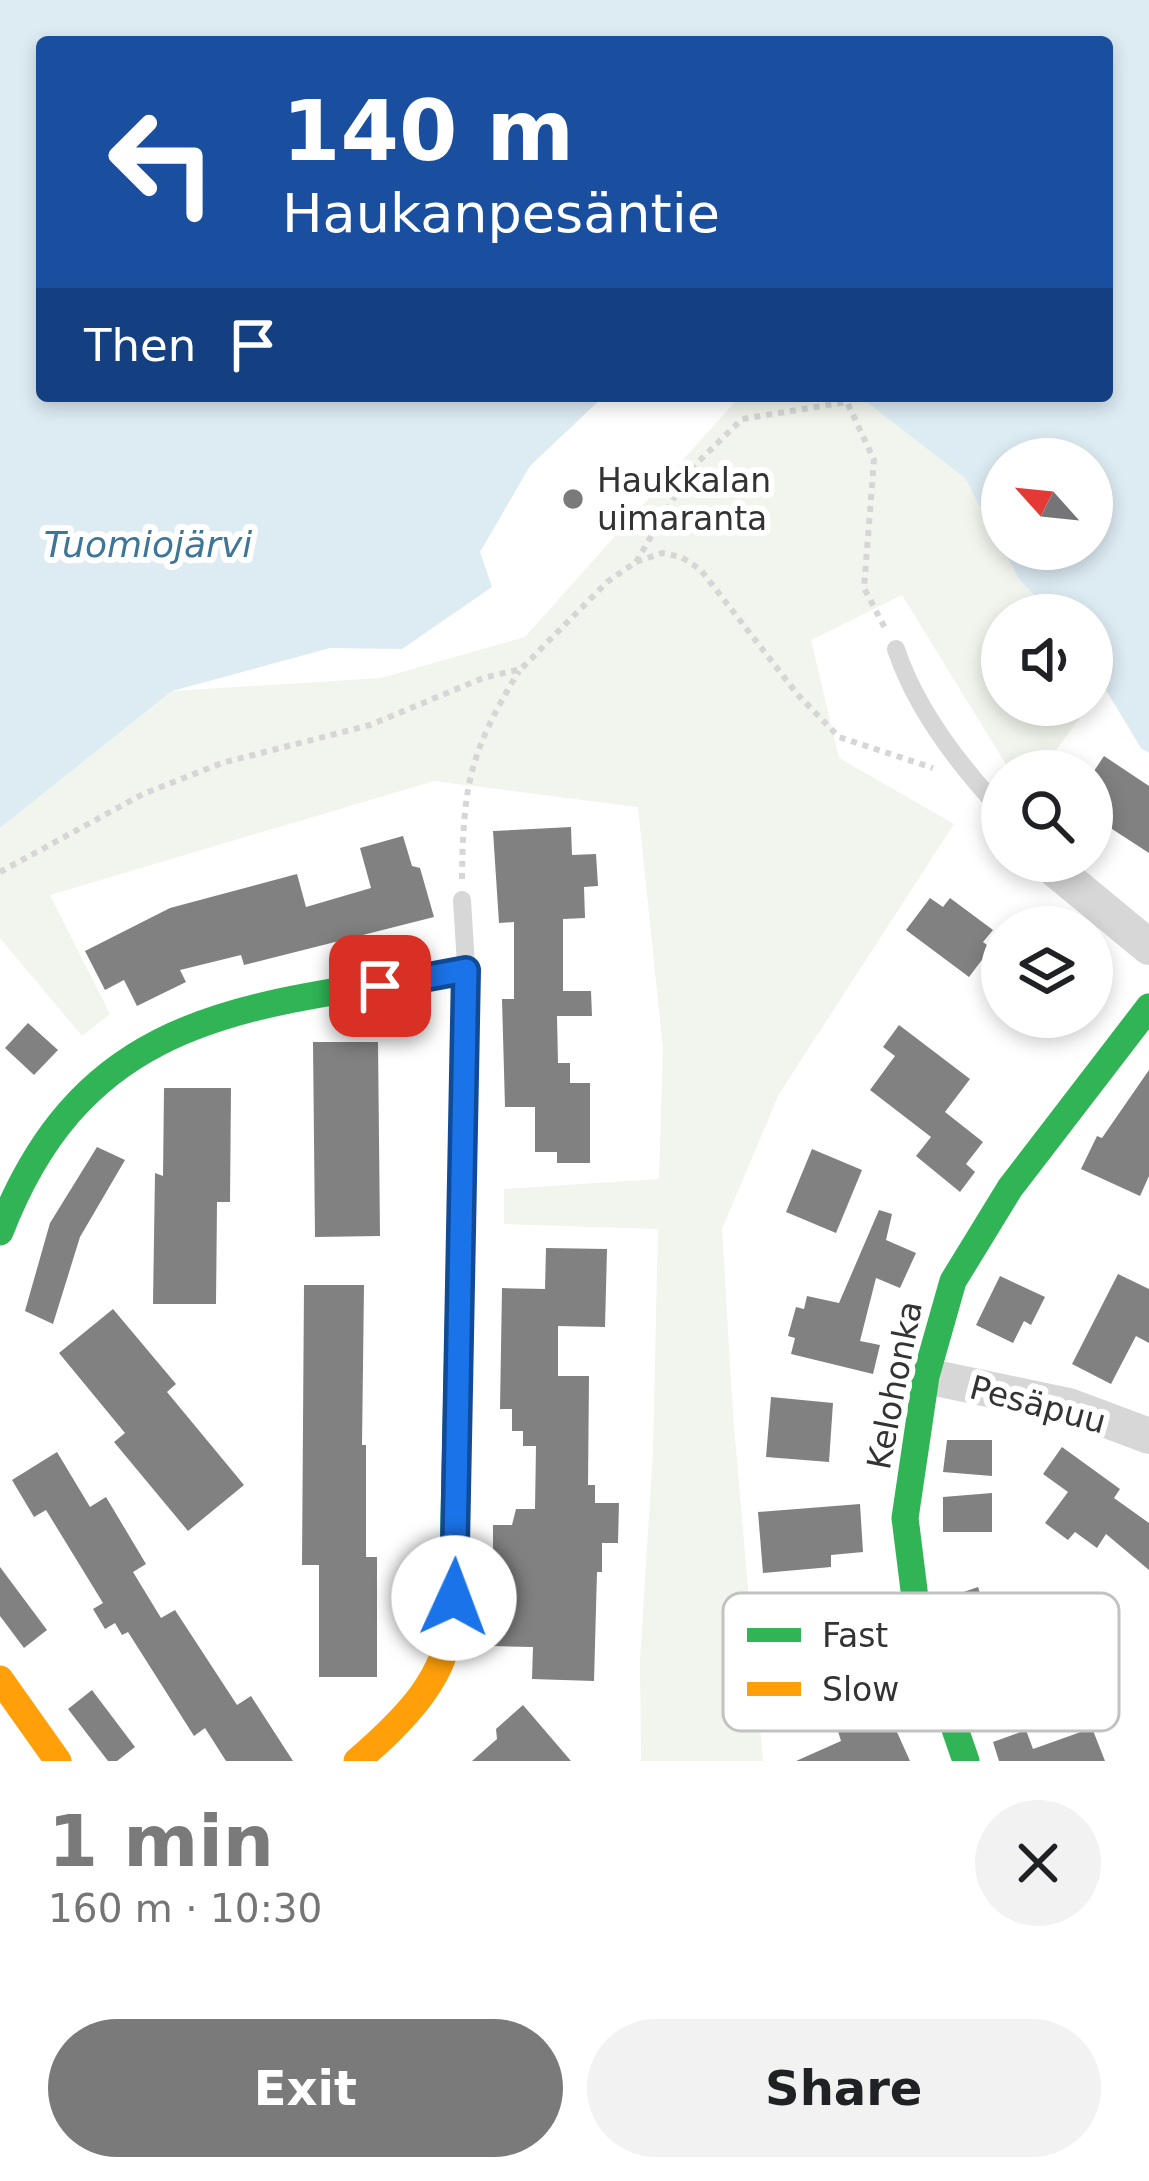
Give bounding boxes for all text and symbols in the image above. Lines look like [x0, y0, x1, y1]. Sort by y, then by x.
text: 140 m [282, 82, 574, 180]
icon: left [84, 84, 240, 240]
text: Haukanpesäntie [282, 182, 720, 245]
icon: arrive [220, 312, 286, 378]
text: Then [84, 319, 196, 372]
north arrow [981, 438, 1113, 570]
map controls [981, 438, 1113, 1038]
place label: Haukkalan uimaranta [597, 461, 771, 538]
marker: Haukkalan uimaranta [560, 486, 586, 512]
water label: Tuomiojärvi [44, 524, 252, 565]
button: sound [981, 594, 1113, 726]
button: search [981, 750, 1113, 882]
button: layers [981, 906, 1113, 1038]
pin [329, 935, 431, 1037]
icon: arrive [347, 953, 413, 1019]
street label: Kelohonka [859, 1298, 930, 1472]
street label: Pesäpuu [966, 1368, 1110, 1441]
position arrow [391, 1535, 517, 1661]
legend [723, 1593, 1119, 1731]
text: Fast [822, 1616, 888, 1655]
text: Slow [822, 1670, 899, 1709]
text: 1 min [48, 1799, 274, 1883]
button: close [975, 1800, 1101, 1926]
text: 160 m · 10:30 [48, 1886, 322, 1931]
button: Exit [48, 2019, 563, 2157]
button: Share [587, 2019, 1101, 2157]

